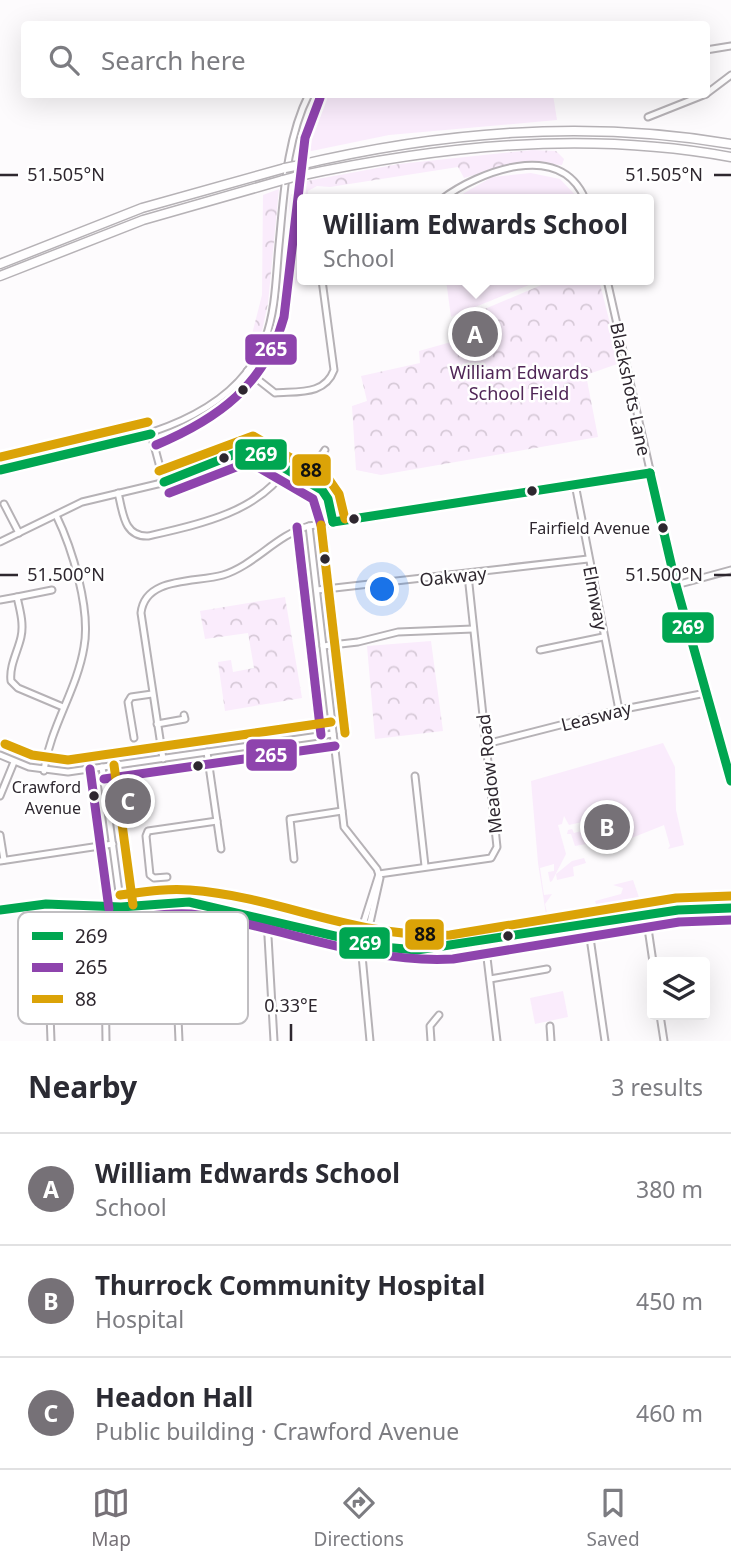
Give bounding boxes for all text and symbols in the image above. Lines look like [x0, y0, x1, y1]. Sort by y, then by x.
search box [21, 21, 710, 98]
icon: search [45, 41, 83, 79]
text: Search here [101, 42, 246, 78]
text: 51.505°N [27, 162, 105, 186]
text: 51.505°N [625, 162, 703, 186]
popup [297, 194, 654, 285]
text: William Edwards School [323, 206, 628, 242]
text: School [323, 242, 395, 274]
pin: A [452, 308, 498, 360]
street label: Blackshots Lane [605, 320, 657, 458]
line badge: 265 [244, 333, 298, 366]
text: 265 [255, 336, 287, 362]
park label: William Edwards School Field [449, 360, 589, 405]
unlabelled marker [236, 383, 250, 397]
line badge: 269 [234, 438, 288, 471]
text: 269 [245, 441, 277, 467]
unlabelled marker [217, 451, 231, 465]
line badge: 88 [291, 453, 332, 487]
text: 88 [300, 457, 322, 483]
unlabelled marker [525, 484, 539, 498]
unlabelled marker [347, 512, 361, 526]
place label: Fairfield Avenue [529, 517, 650, 539]
marker: Fairfield Avenue [656, 521, 670, 535]
unlabelled marker [318, 552, 332, 566]
street label: Oakway [418, 560, 488, 591]
text: 51.500°N [27, 562, 105, 586]
text: 51.500°N [625, 562, 703, 586]
street label: Elmway [578, 564, 614, 633]
your location [365, 572, 399, 606]
line badge: 269 [661, 611, 715, 644]
text: 269 [672, 614, 704, 640]
street label: Leasway [558, 695, 634, 736]
street label: Meadow Road [471, 713, 507, 835]
line badge: 265 [245, 738, 298, 772]
text: 265 [255, 742, 287, 768]
unlabelled marker [191, 759, 205, 773]
pin: C [105, 775, 151, 827]
place label: Crawford Avenue [12, 776, 81, 819]
marker: Crawford Avenue [87, 789, 101, 803]
pin: B [584, 801, 630, 853]
legend [18, 912, 248, 1024]
line badge: 88 [404, 918, 445, 951]
text: 88 [414, 921, 436, 947]
text: 269 [75, 923, 108, 949]
line badge: 269 [338, 926, 391, 960]
unlabelled marker [501, 929, 515, 943]
text: 269 [349, 930, 381, 956]
text: 265 [75, 954, 108, 980]
map controls [647, 957, 710, 1020]
button: layers [647, 957, 710, 1020]
text: 88 [75, 986, 97, 1012]
text: 0.33°E [264, 993, 318, 1017]
text: Nearby [28, 1066, 137, 1107]
text: 3 results [611, 1071, 703, 1103]
text: William Edwards School [95, 1155, 400, 1191]
text: A [43, 1173, 59, 1205]
text: 380 m [636, 1173, 703, 1205]
text: School [95, 1191, 167, 1223]
text: Thurrock Community Hospital [95, 1267, 485, 1303]
text: B [43, 1285, 59, 1317]
text: 450 m [636, 1285, 703, 1317]
text: Hospital [95, 1303, 184, 1335]
text: Headon Hall [95, 1379, 253, 1415]
text: C [44, 1397, 58, 1429]
text: 460 m [636, 1397, 703, 1429]
text: Public building · Crawford Avenue [95, 1415, 459, 1447]
tab: Map [91, 1484, 131, 1552]
tab: Directions [314, 1484, 404, 1552]
tab: Saved [586, 1484, 640, 1552]

